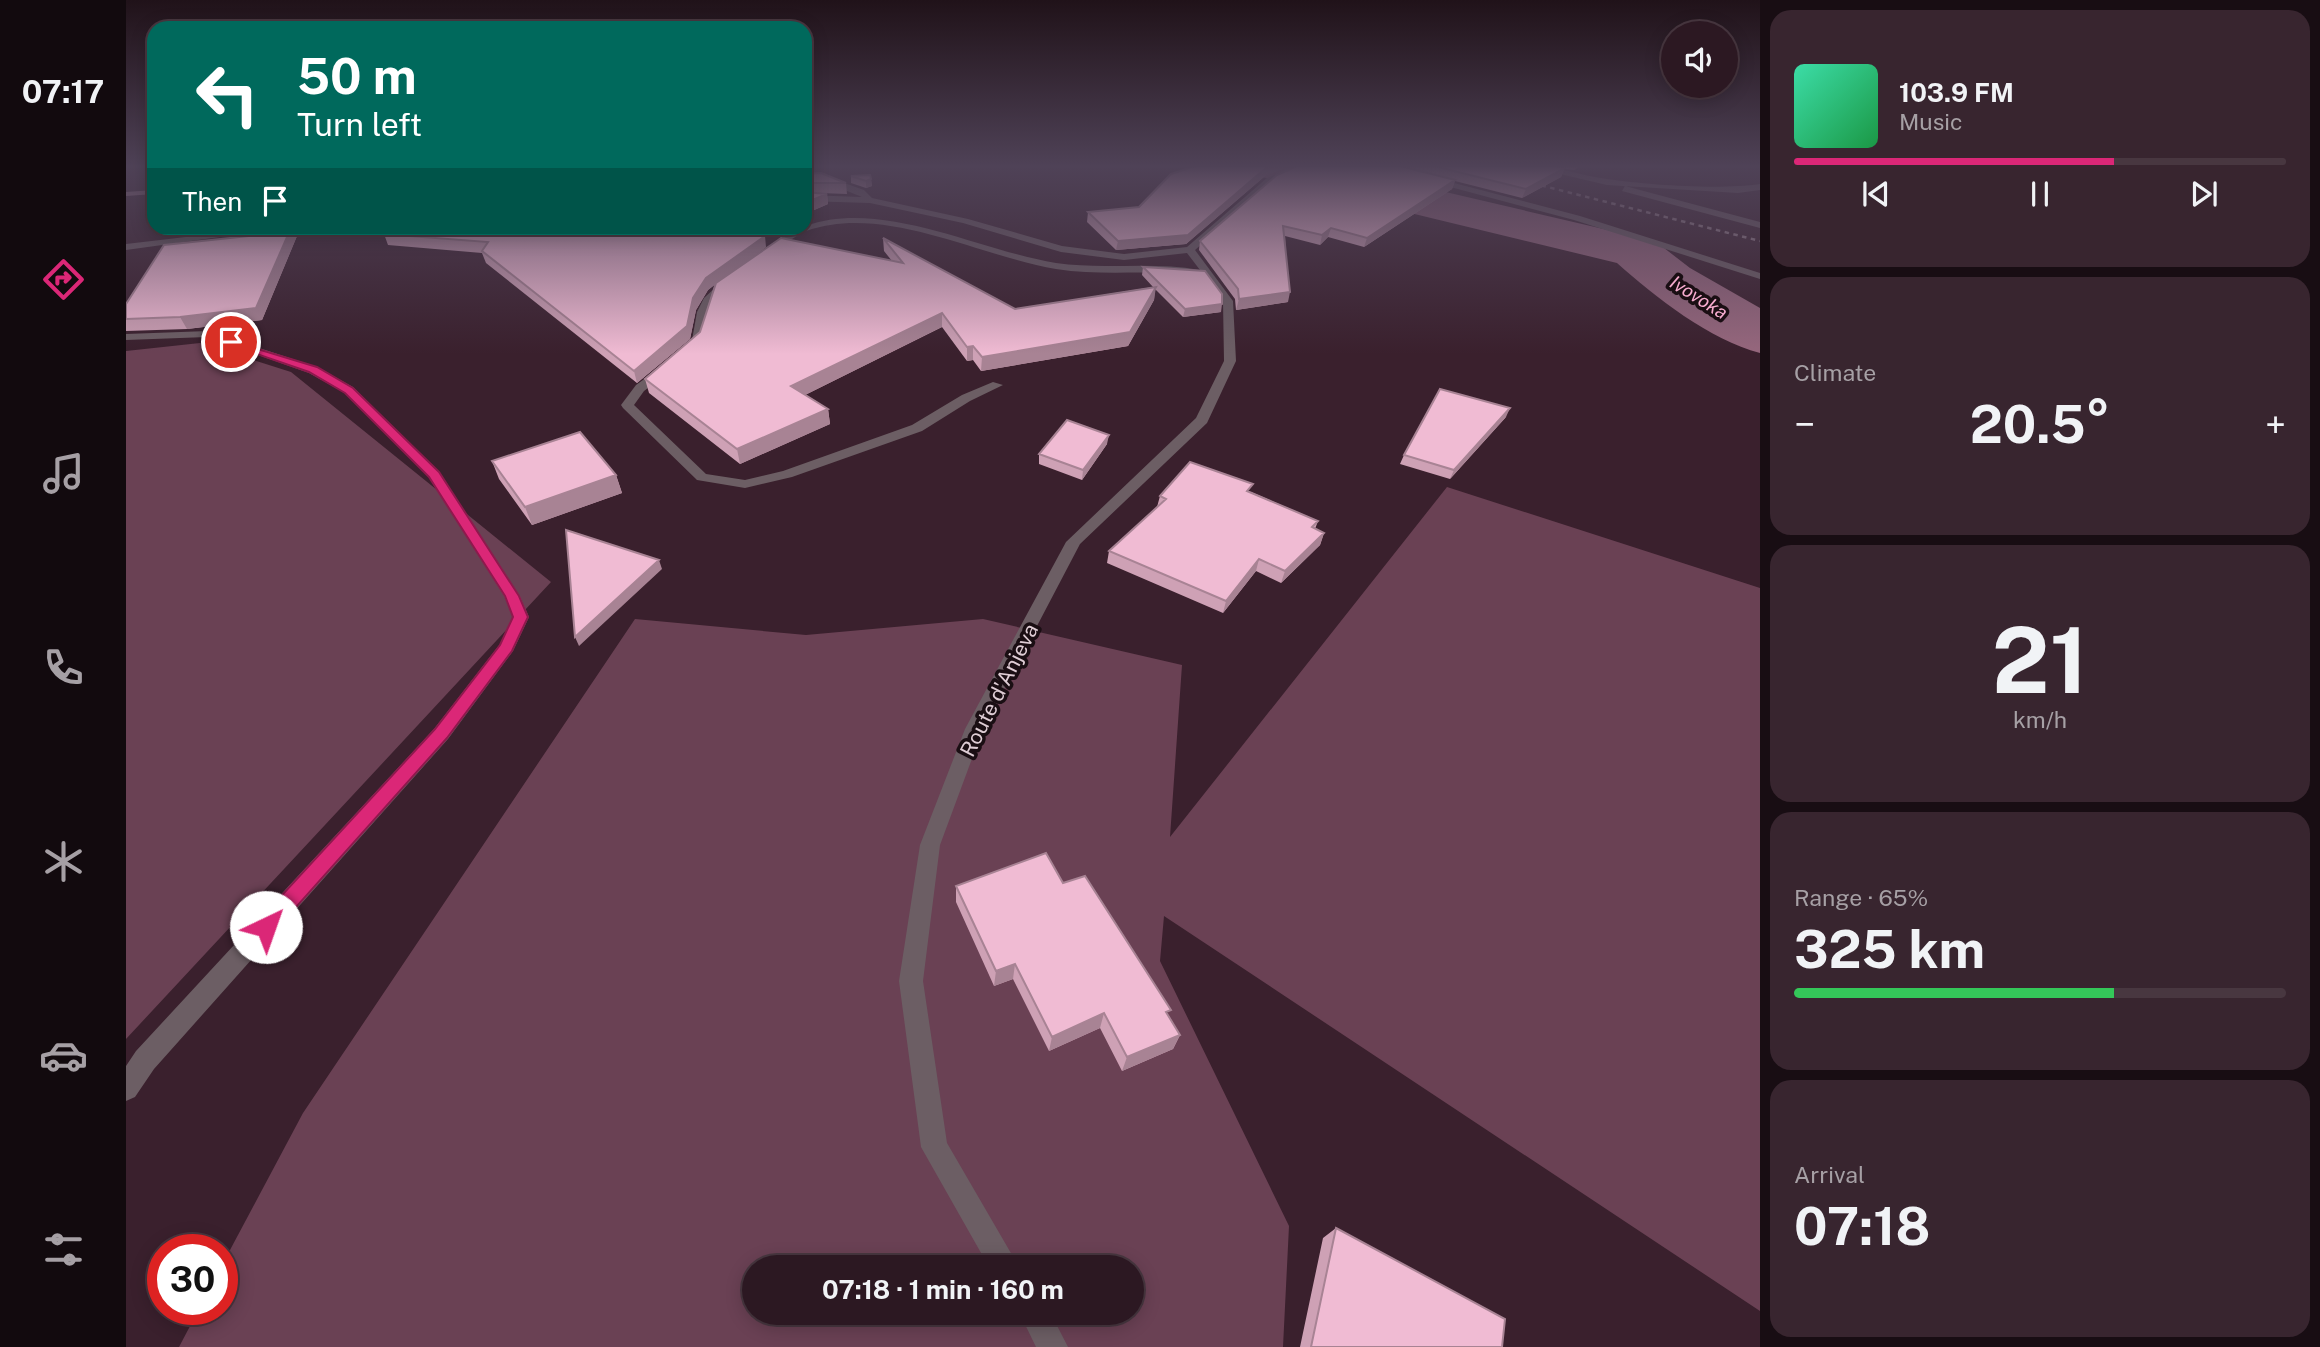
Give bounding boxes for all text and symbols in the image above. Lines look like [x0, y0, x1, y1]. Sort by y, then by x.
map controls [1661, 21, 1738, 98]
button: sound [1661, 21, 1738, 98]
text: 50 m [297, 47, 417, 105]
icon: left [182, 49, 273, 140]
text: 07:17 [22, 73, 104, 110]
text: 103.9 FM [1899, 77, 2014, 108]
text: Turn left [297, 106, 422, 143]
text: Music [1899, 108, 1963, 135]
icon: previous [1857, 175, 1895, 213]
icon: pause [2021, 175, 2059, 213]
icon: next [2185, 175, 2223, 213]
icon: arrive [256, 182, 294, 220]
text: Then [182, 186, 242, 217]
icon: directions [39, 255, 88, 304]
water label: Ivovoka [1666, 271, 1732, 323]
pin [201, 312, 261, 372]
icon: arrive [212, 323, 250, 361]
text: Climate [1794, 359, 1876, 386]
text: 20.5° [1970, 394, 2110, 455]
text: − [1794, 402, 1815, 447]
text: + [2265, 402, 2286, 447]
icon: music [39, 449, 88, 498]
text: 21 [1992, 607, 2088, 713]
street label: Route d'Anjeva [955, 619, 1043, 761]
icon: phone [39, 643, 88, 692]
text: km/h [2013, 706, 2067, 733]
icon: climate [39, 837, 88, 886]
text: Range · 65% [1794, 884, 1928, 911]
position arrow [229, 890, 303, 964]
text: 325 km [1794, 919, 1985, 980]
icon: car [39, 1031, 88, 1080]
text: Arrival [1794, 1161, 1865, 1188]
text: 07:18 [1794, 1196, 1930, 1257]
icon: filters [39, 1225, 88, 1274]
speed limit sign: 30 [147, 1234, 238, 1325]
text: 07:18 · 1 min · 160 m [822, 1274, 1064, 1305]

